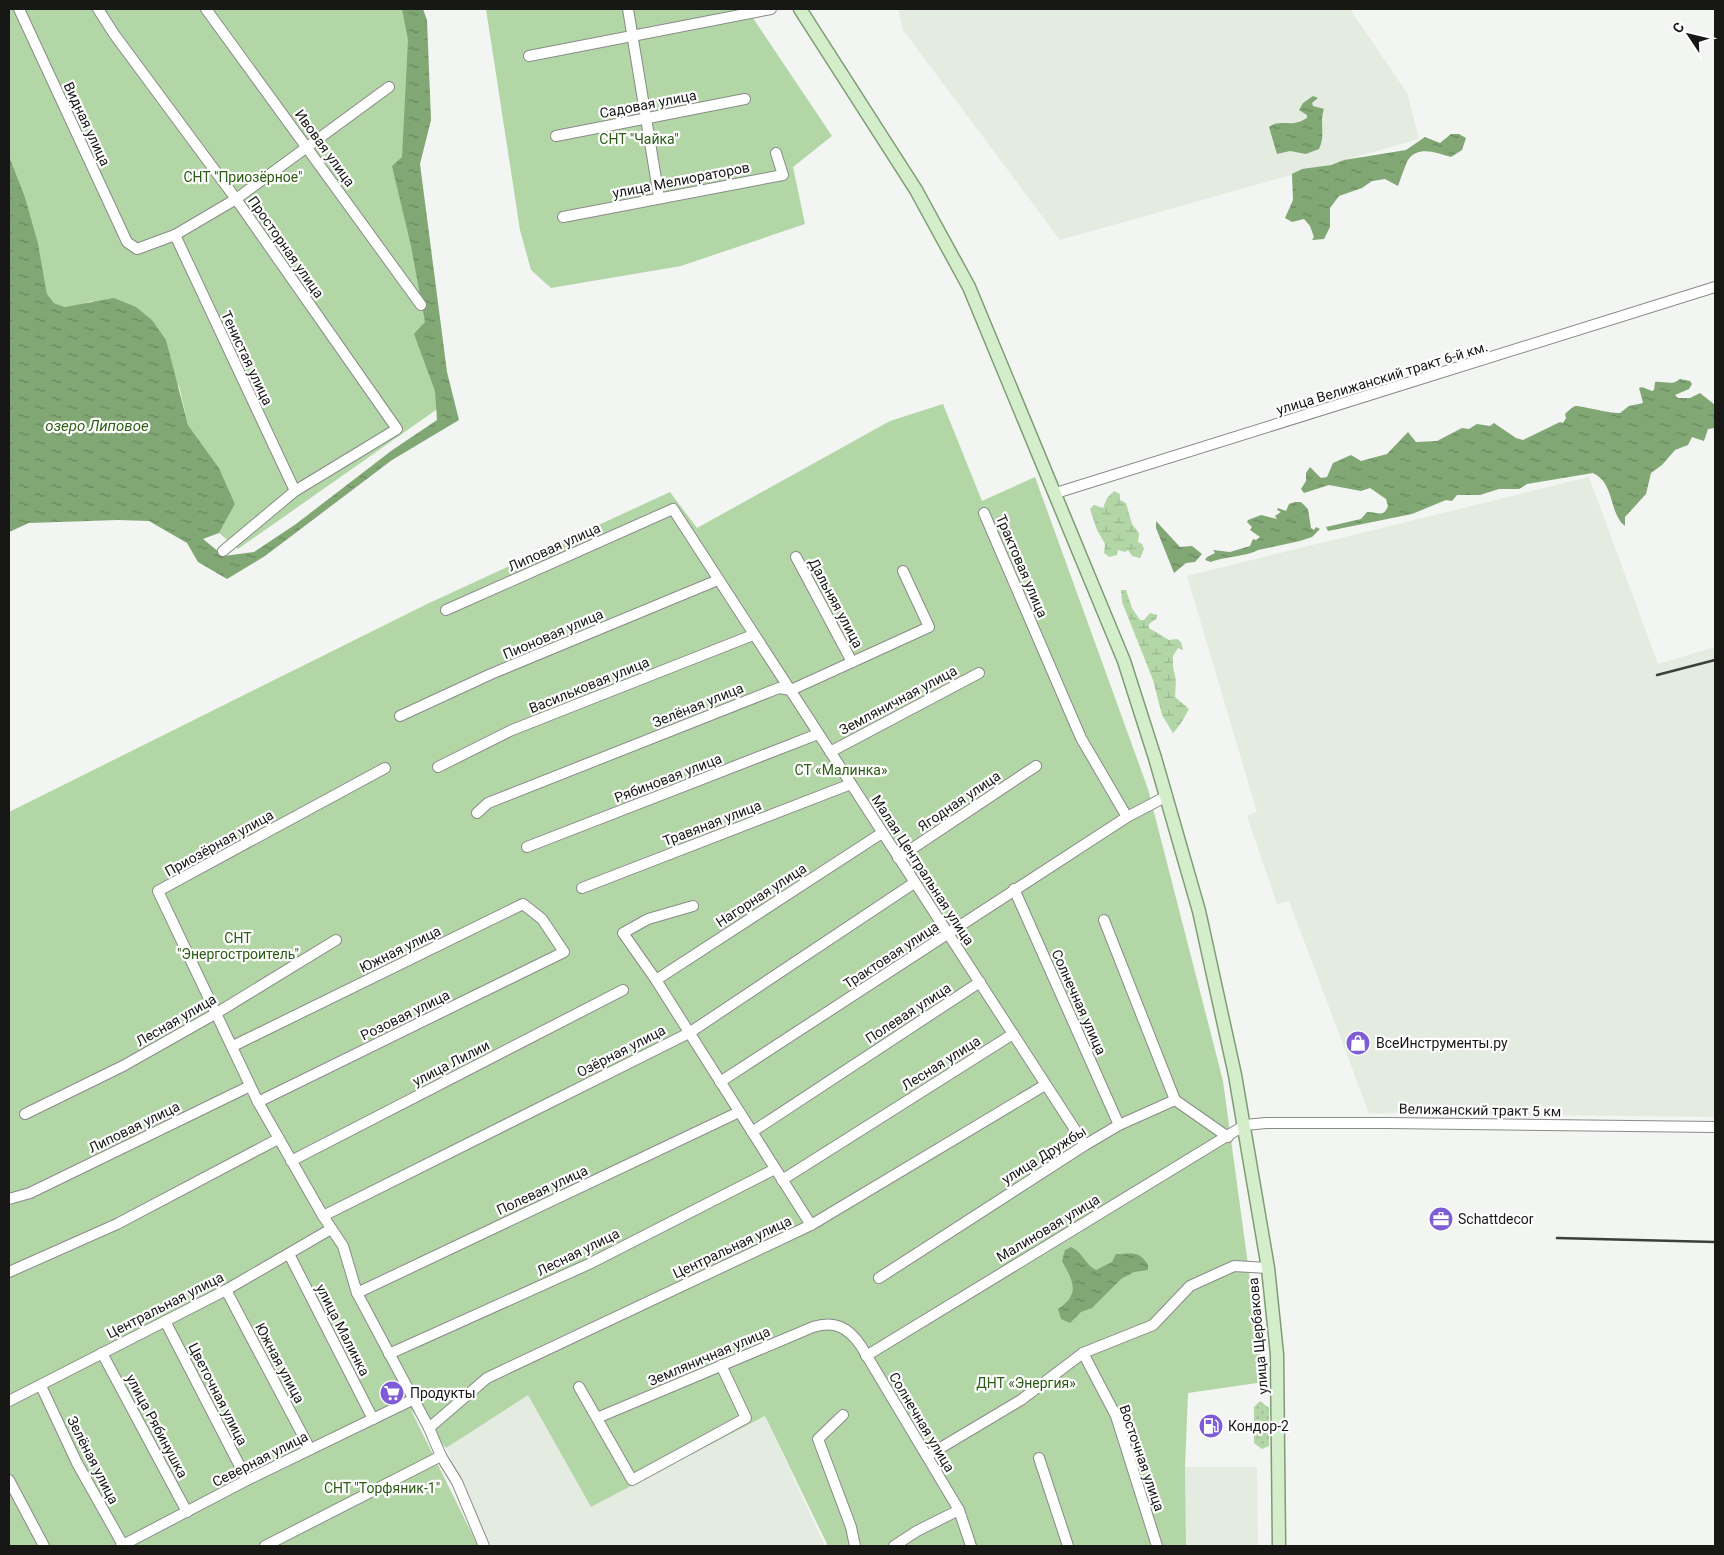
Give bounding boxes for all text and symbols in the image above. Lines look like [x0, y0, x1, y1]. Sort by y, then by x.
north arrow [1664, 10, 1714, 60]
text: С [1669, 19, 1688, 36]
street label: Видная улица [61, 80, 113, 168]
street label: Садовая улица [598, 87, 698, 121]
street label: Ивовая улица [292, 106, 358, 190]
park label: СНТ "Чайка" [599, 131, 679, 147]
street label: улица Мелиораторов [611, 159, 751, 201]
park label: СНТ "Приозёрное" [183, 169, 303, 185]
street label: Просторная улица [245, 193, 327, 301]
street label: Тенистая улица [218, 308, 276, 408]
street label: улица Велижанский тракт 6-й км. [1274, 338, 1490, 418]
water label: озеро Липовое [45, 417, 149, 435]
street label: Трактовая улица [993, 512, 1051, 620]
street label: Липовая улица [505, 520, 603, 574]
street label: Дальняя улица [806, 555, 866, 651]
street label: Пионовая улица [500, 606, 606, 662]
street label: Васильковая улица [527, 654, 651, 716]
street label: Земляничная улица [836, 662, 960, 738]
street label: Зелёная улица [650, 680, 746, 730]
street label: Рябиновая улица [612, 750, 724, 806]
park label: CТ «Малинка» [794, 762, 888, 778]
street label: Ягодная улица [915, 768, 1003, 834]
street label: Малая Центральная улица [868, 792, 978, 948]
street label: Травяная улица [661, 797, 763, 849]
street label: Приозёрная улица [162, 807, 276, 879]
street label: Нагорная улица [713, 860, 809, 930]
street label: Трактовая улица [840, 918, 942, 992]
street label: Южная улица [357, 922, 443, 976]
park label: СНТ "Энергостроитель" [177, 930, 299, 962]
street label: Солнечная улица [1049, 947, 1109, 1057]
street label: Полевая улица [862, 979, 954, 1047]
street label: Розовая улица [358, 987, 452, 1043]
street label: Лесная улица [133, 991, 219, 1049]
street label: Озёрная улица [574, 1022, 668, 1080]
shop icon: ВсеИнструменты.ру [1345, 1030, 1371, 1056]
street label: Лесная улица [899, 1032, 983, 1094]
place label: ВсеИнструменты.ру [1376, 1035, 1508, 1051]
street label: улица Лилии [410, 1037, 492, 1089]
street label: Липовая улица [86, 1098, 182, 1156]
street label: Велижанский тракт 5 км [1399, 1101, 1561, 1119]
street label: улица Дружбы [999, 1123, 1089, 1187]
street label: Полевая улица [494, 1162, 590, 1218]
street label: Малиновая улица [994, 1191, 1102, 1265]
office icon: Schattdecor [1428, 1206, 1454, 1232]
place label: Schattdecor [1458, 1211, 1534, 1227]
street label: Центральная улица [670, 1213, 794, 1281]
street label: Лесная улица [534, 1225, 622, 1279]
street label: Центральная улица [104, 1269, 226, 1341]
street label: улица Щербакова [1245, 1277, 1271, 1395]
street label: улица Малинка [313, 1281, 373, 1379]
street label: Южная улица [252, 1320, 308, 1406]
street label: Земляничная улица [646, 1323, 772, 1389]
street label: Цветочная улица [185, 1340, 251, 1448]
street label: Солнечная улица [886, 1369, 958, 1475]
street label: улица Рябинушка [123, 1371, 191, 1481]
park label: ДНТ «Энергия» [976, 1375, 1076, 1391]
supermarket icon: Продукты [379, 1380, 405, 1406]
place label: Продукты [410, 1385, 476, 1401]
street label: Восточная улица [1116, 1403, 1168, 1513]
street label: Зелёная улица [64, 1413, 122, 1507]
fuel station icon: Кондор-2 [1198, 1413, 1224, 1439]
place label: Кондор-2 [1228, 1418, 1289, 1434]
street label: Северная улица [210, 1428, 310, 1490]
park label: СНТ "Торфяник-1" [324, 1480, 440, 1496]

